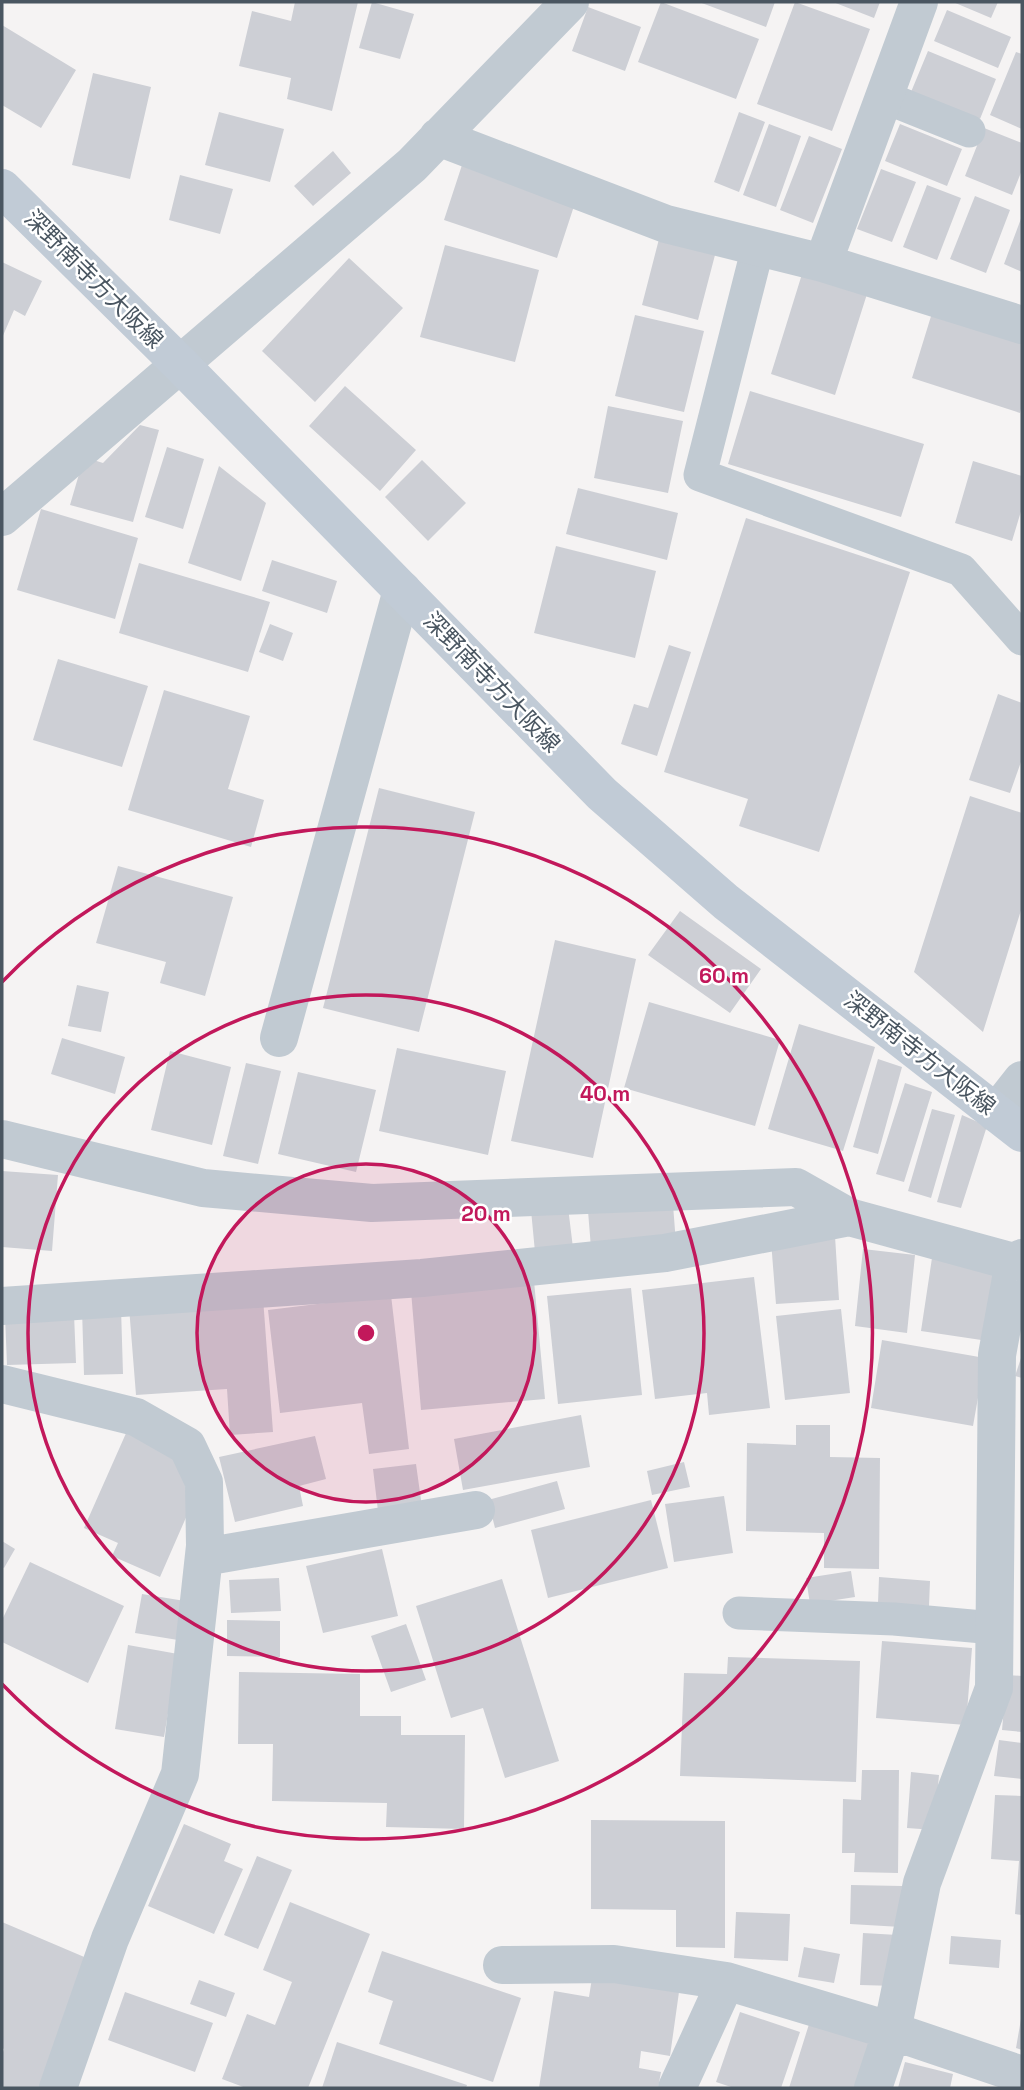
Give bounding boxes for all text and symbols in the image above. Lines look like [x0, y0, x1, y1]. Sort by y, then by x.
street label: 深野南寺方大阪線 [18, 203, 170, 355]
street label: 深野南寺方大阪線 [417, 605, 567, 759]
text: 60 m [699, 962, 749, 989]
street label: 深野南寺方大阪線 [838, 985, 1002, 1121]
text: 40 m [580, 1080, 630, 1107]
text: 20 m [461, 1200, 511, 1227]
centre of rings [354, 1321, 378, 1345]

